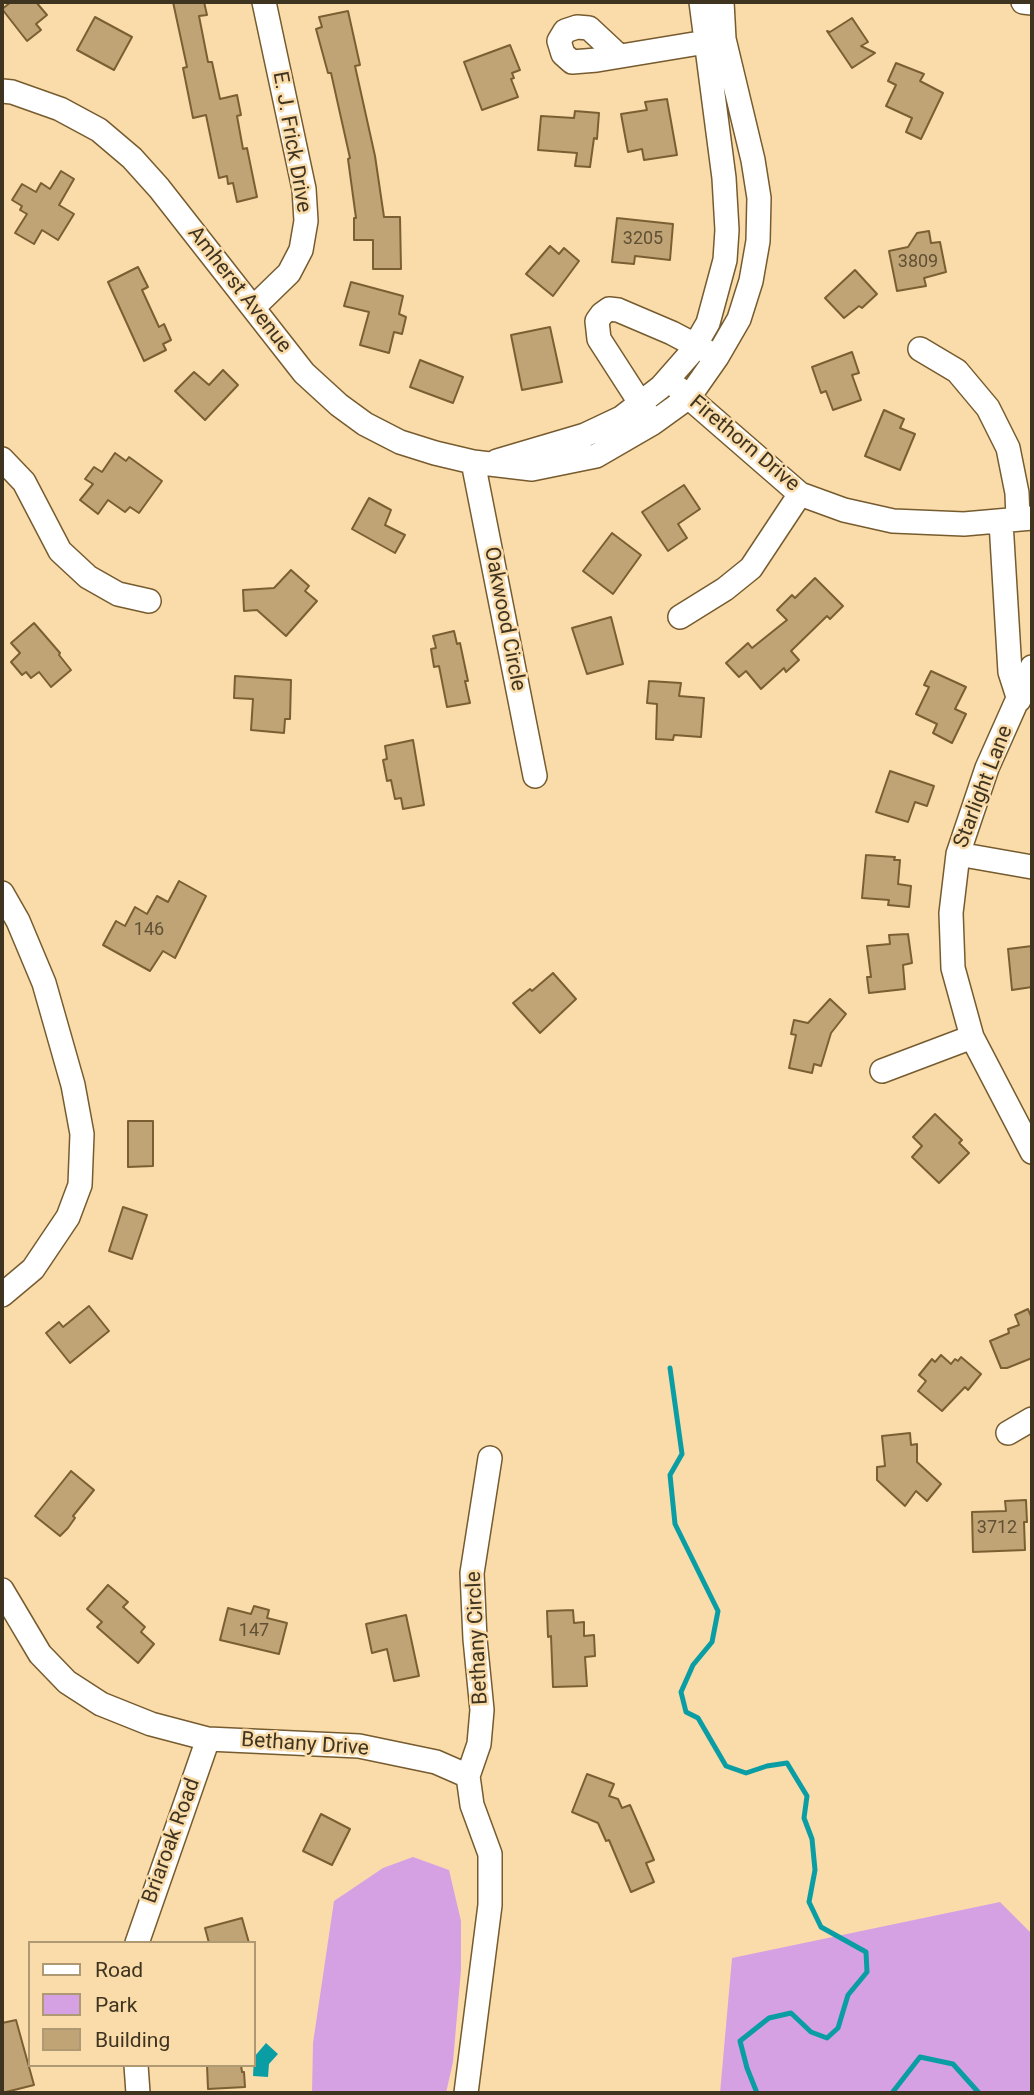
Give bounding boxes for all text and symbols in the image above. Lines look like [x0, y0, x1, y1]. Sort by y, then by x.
street label: E. J. Frick Drive [266, 70, 316, 214]
street label: Amherst Avenue [182, 222, 296, 358]
house number: 3205 [623, 228, 663, 250]
house number: 3809 [898, 251, 938, 273]
street label: Firethorn Drive [684, 391, 804, 497]
street label: Oakwood Circle [478, 545, 530, 693]
street label: Starlight Lane [949, 722, 1019, 852]
house number: 146 [134, 919, 164, 941]
house number: 3712 [977, 1517, 1017, 1539]
street label: Bethany Circle [462, 1571, 494, 1705]
house number: 147 [239, 1620, 269, 1642]
street label: Bethany Drive [240, 1728, 370, 1762]
street label: Briaroak Road [138, 1775, 206, 1907]
legend [28, 1941, 256, 2067]
text: Road [95, 1958, 143, 1982]
text: Park [95, 1993, 137, 2017]
text: Building [95, 2028, 170, 2052]

